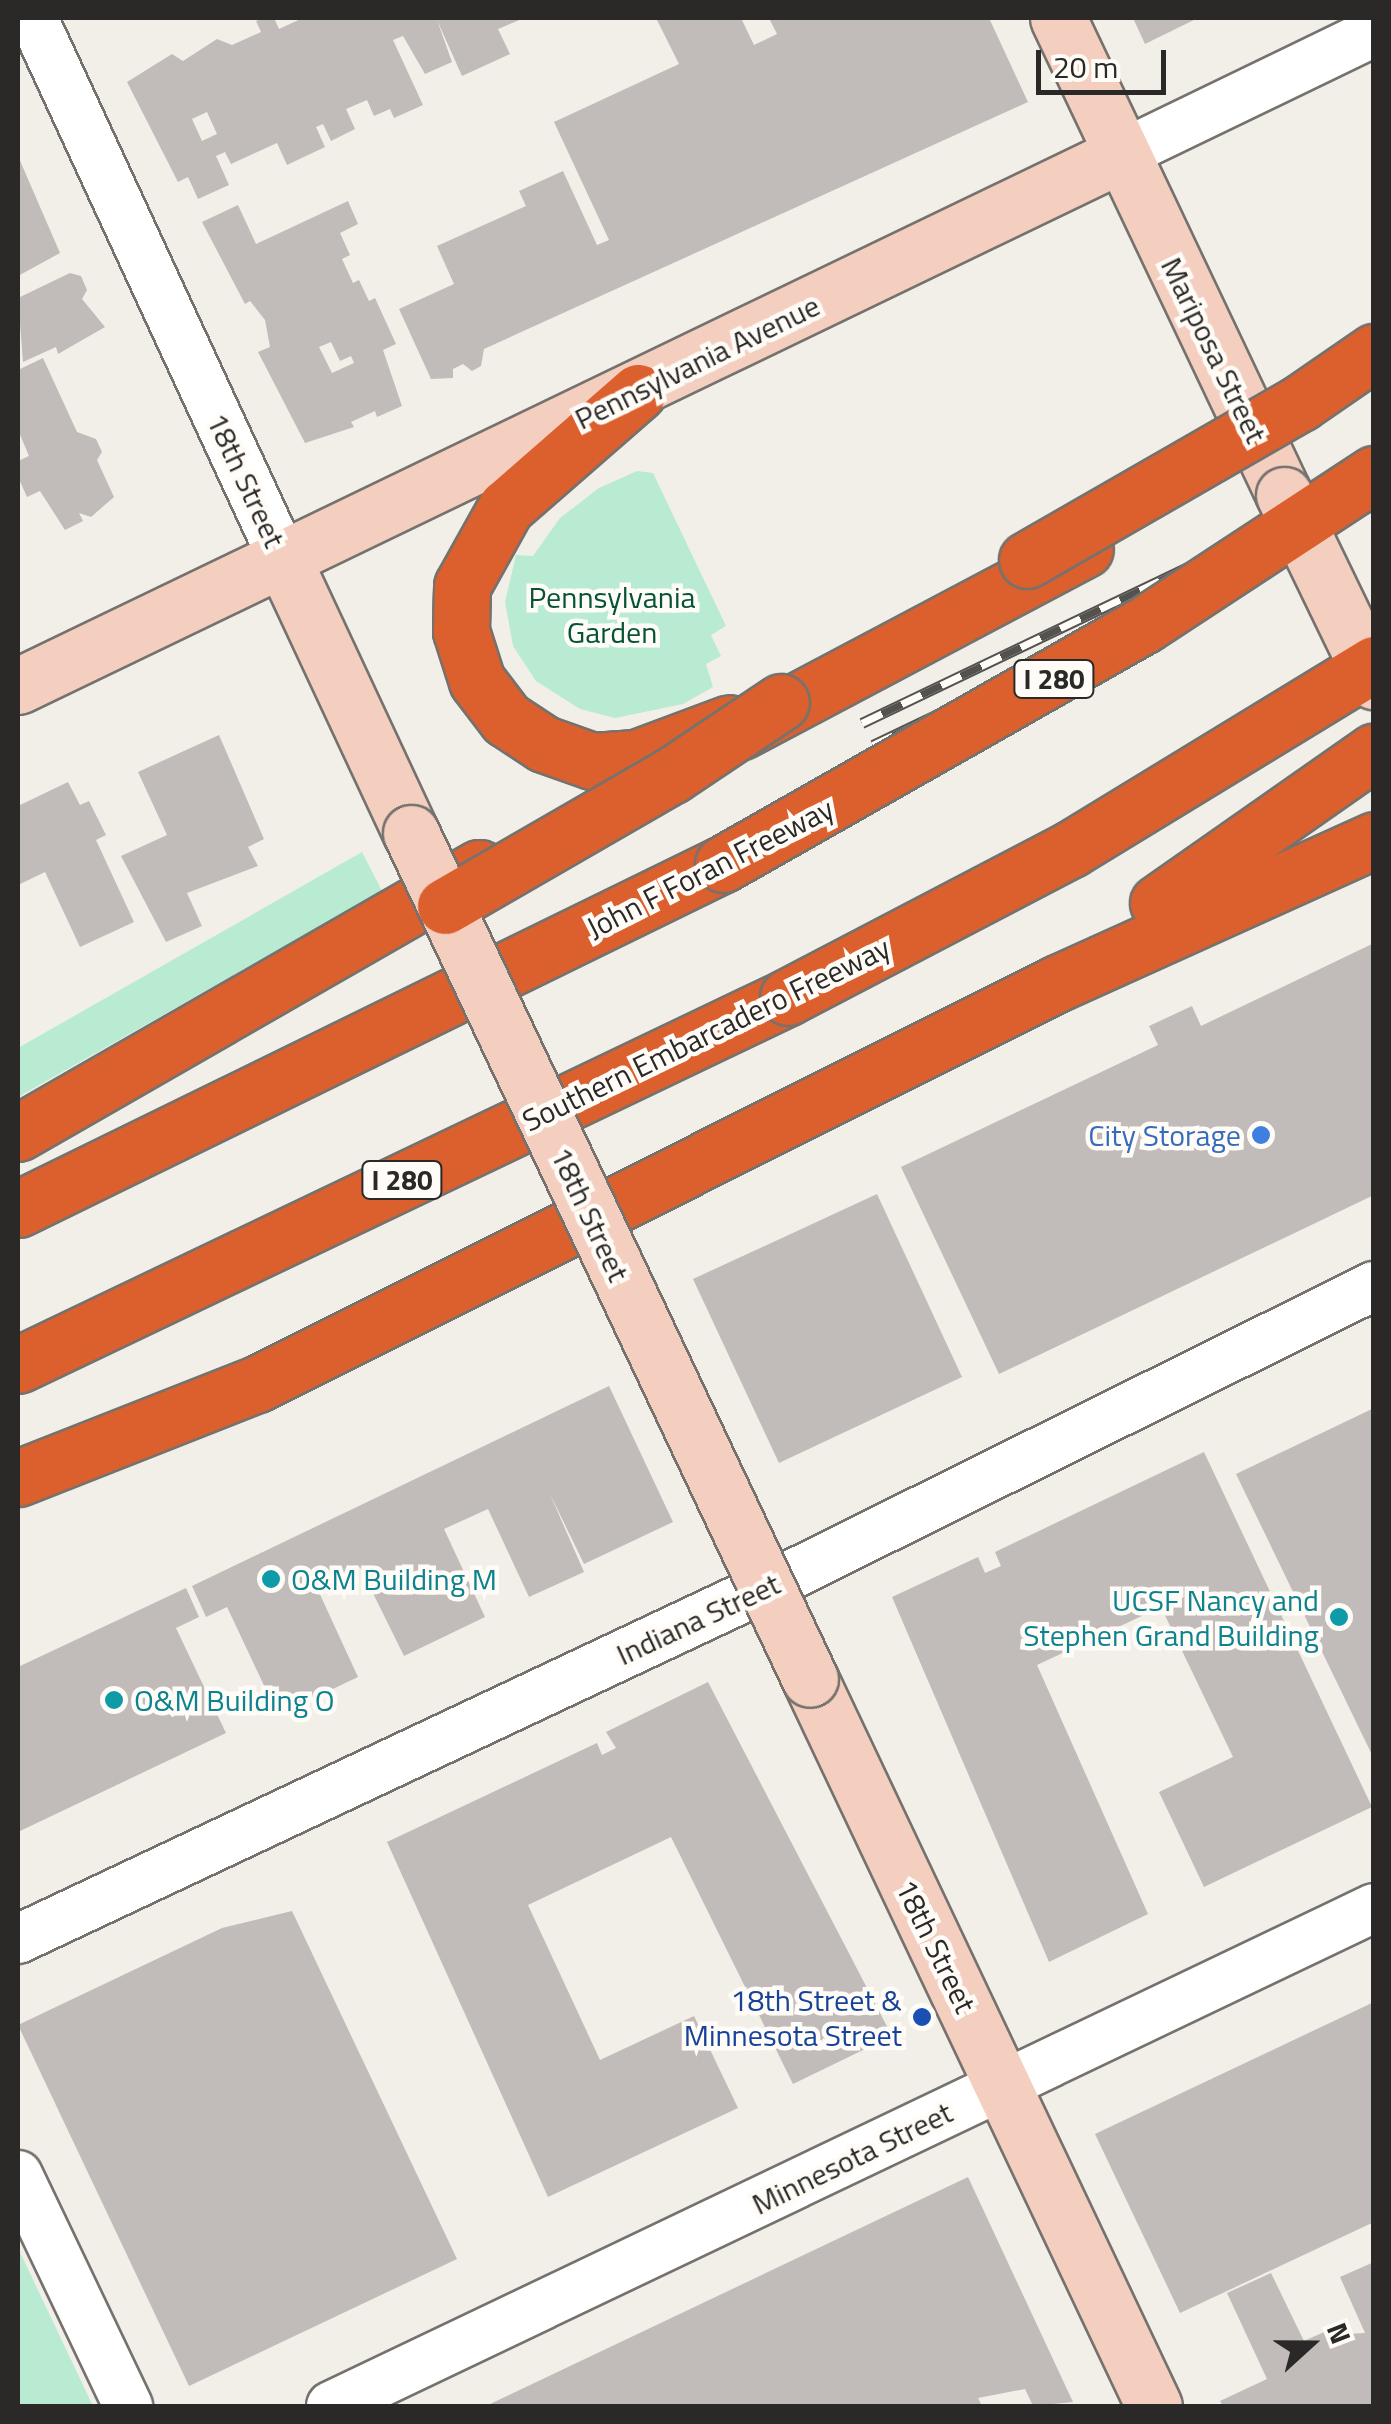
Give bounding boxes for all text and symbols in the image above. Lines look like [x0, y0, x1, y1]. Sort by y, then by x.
scale bar [1041, 30, 1171, 92]
text: 20 m [1053, 44, 1118, 90]
street label: Mariposa Street [1154, 251, 1274, 449]
street label: Pennsylvania Avenue [569, 287, 825, 437]
street label: 18th Street [199, 407, 293, 553]
park label: Pennsylvania Garden [528, 579, 696, 650]
road number: I 280 [1012, 656, 1096, 702]
street label: John F Foran Freeway [581, 790, 839, 946]
street label: Southern Embarcadero Freeway [516, 929, 896, 1139]
place label: City Storage [1088, 1117, 1241, 1153]
marker: City Storage [1250, 1124, 1272, 1146]
street label: 18th Street [543, 1141, 637, 1287]
road number: I 280 [360, 1157, 444, 1203]
place label: O&M Building M [291, 1561, 497, 1597]
street label: Indiana Street [611, 1565, 785, 1673]
marker: O&M Building M [260, 1568, 282, 1590]
place label: UCSF Nancy and Stephen Grand Building [1023, 1582, 1319, 1652]
marker: UCSF Nancy and Stephen Grand Building [1328, 1606, 1350, 1628]
place label: O&M Building O [134, 1682, 335, 1718]
marker: O&M Building O [103, 1689, 125, 1711]
street label: 18th Street [888, 1873, 984, 2019]
place label: 18th Street & Minnesota Street [684, 1982, 902, 2052]
marker: 18th Street & Minnesota Street [911, 2006, 933, 2028]
street label: Minnesota Street [746, 2094, 958, 2222]
north arrow [1261, 2294, 1361, 2394]
text: N [1316, 2316, 1363, 2350]

